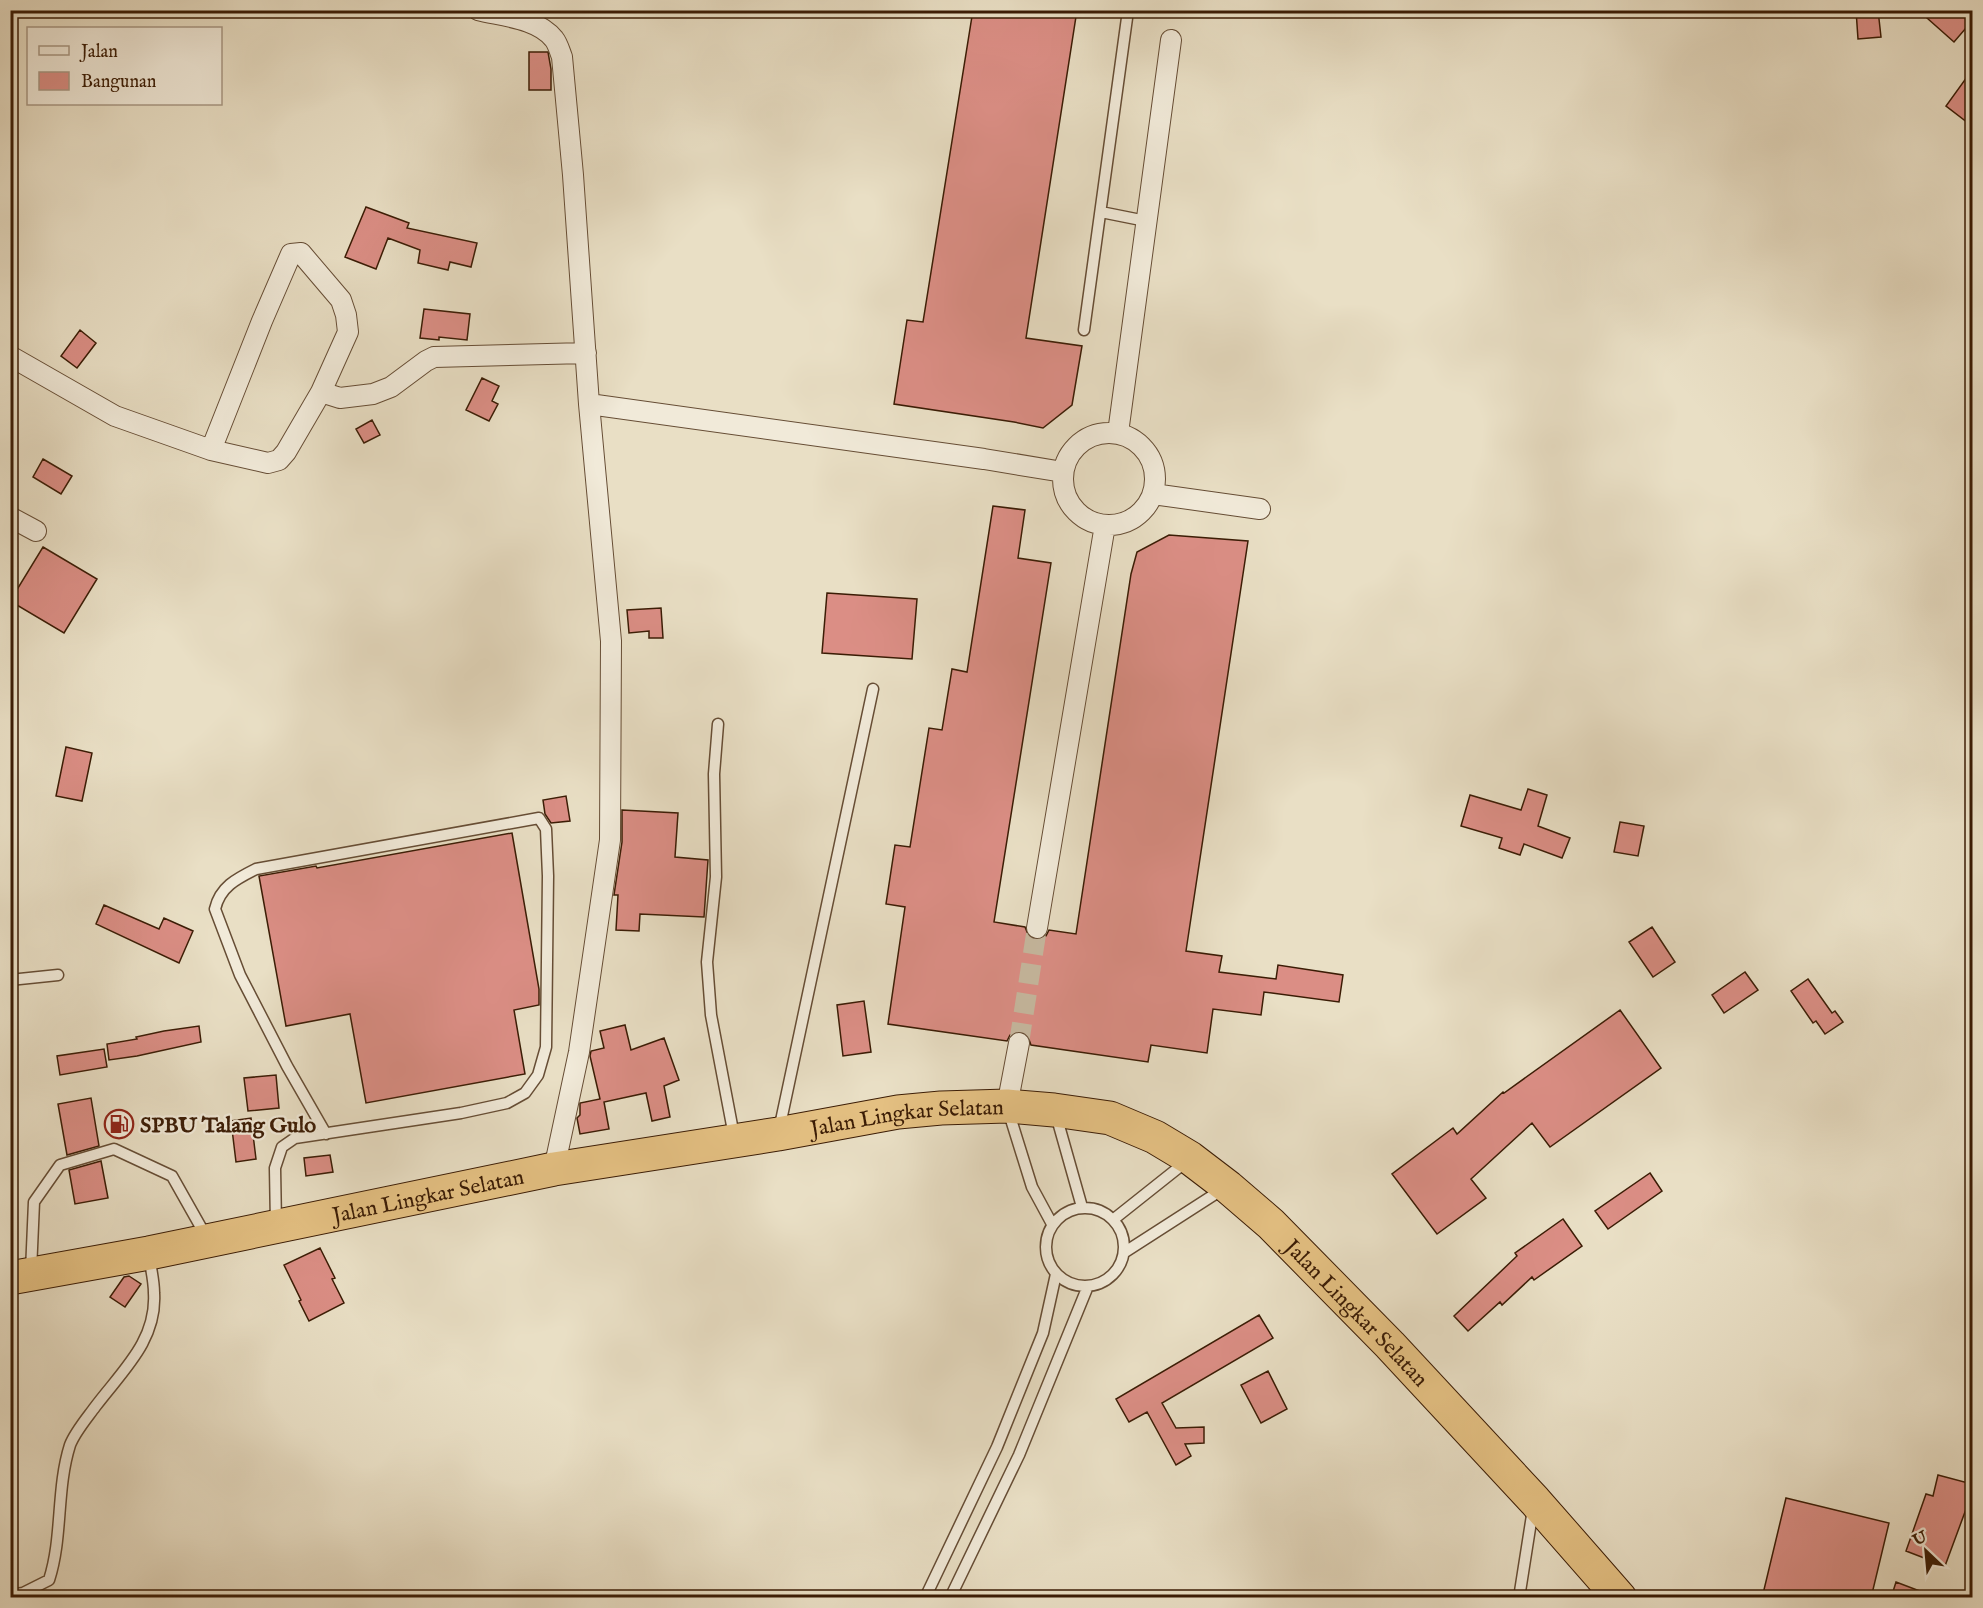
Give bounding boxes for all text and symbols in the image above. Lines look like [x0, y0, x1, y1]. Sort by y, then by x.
legend [27, 27, 222, 105]
text: Jalan [79, 41, 118, 64]
text: Bangunan [81, 71, 157, 94]
street label: Jalan Lingkar Selatan [805, 1094, 1005, 1144]
fuel station icon: SPBU Talang Gulo [103, 1108, 135, 1140]
place label: SPBU Talang Gulo [140, 1112, 316, 1140]
street label: Jalan Lingkar Selatan [327, 1164, 527, 1231]
street label: Jalan Lingkar Selatan [1276, 1232, 1434, 1394]
north arrow [1896, 1521, 1956, 1581]
text: U [1909, 1527, 1931, 1552]

